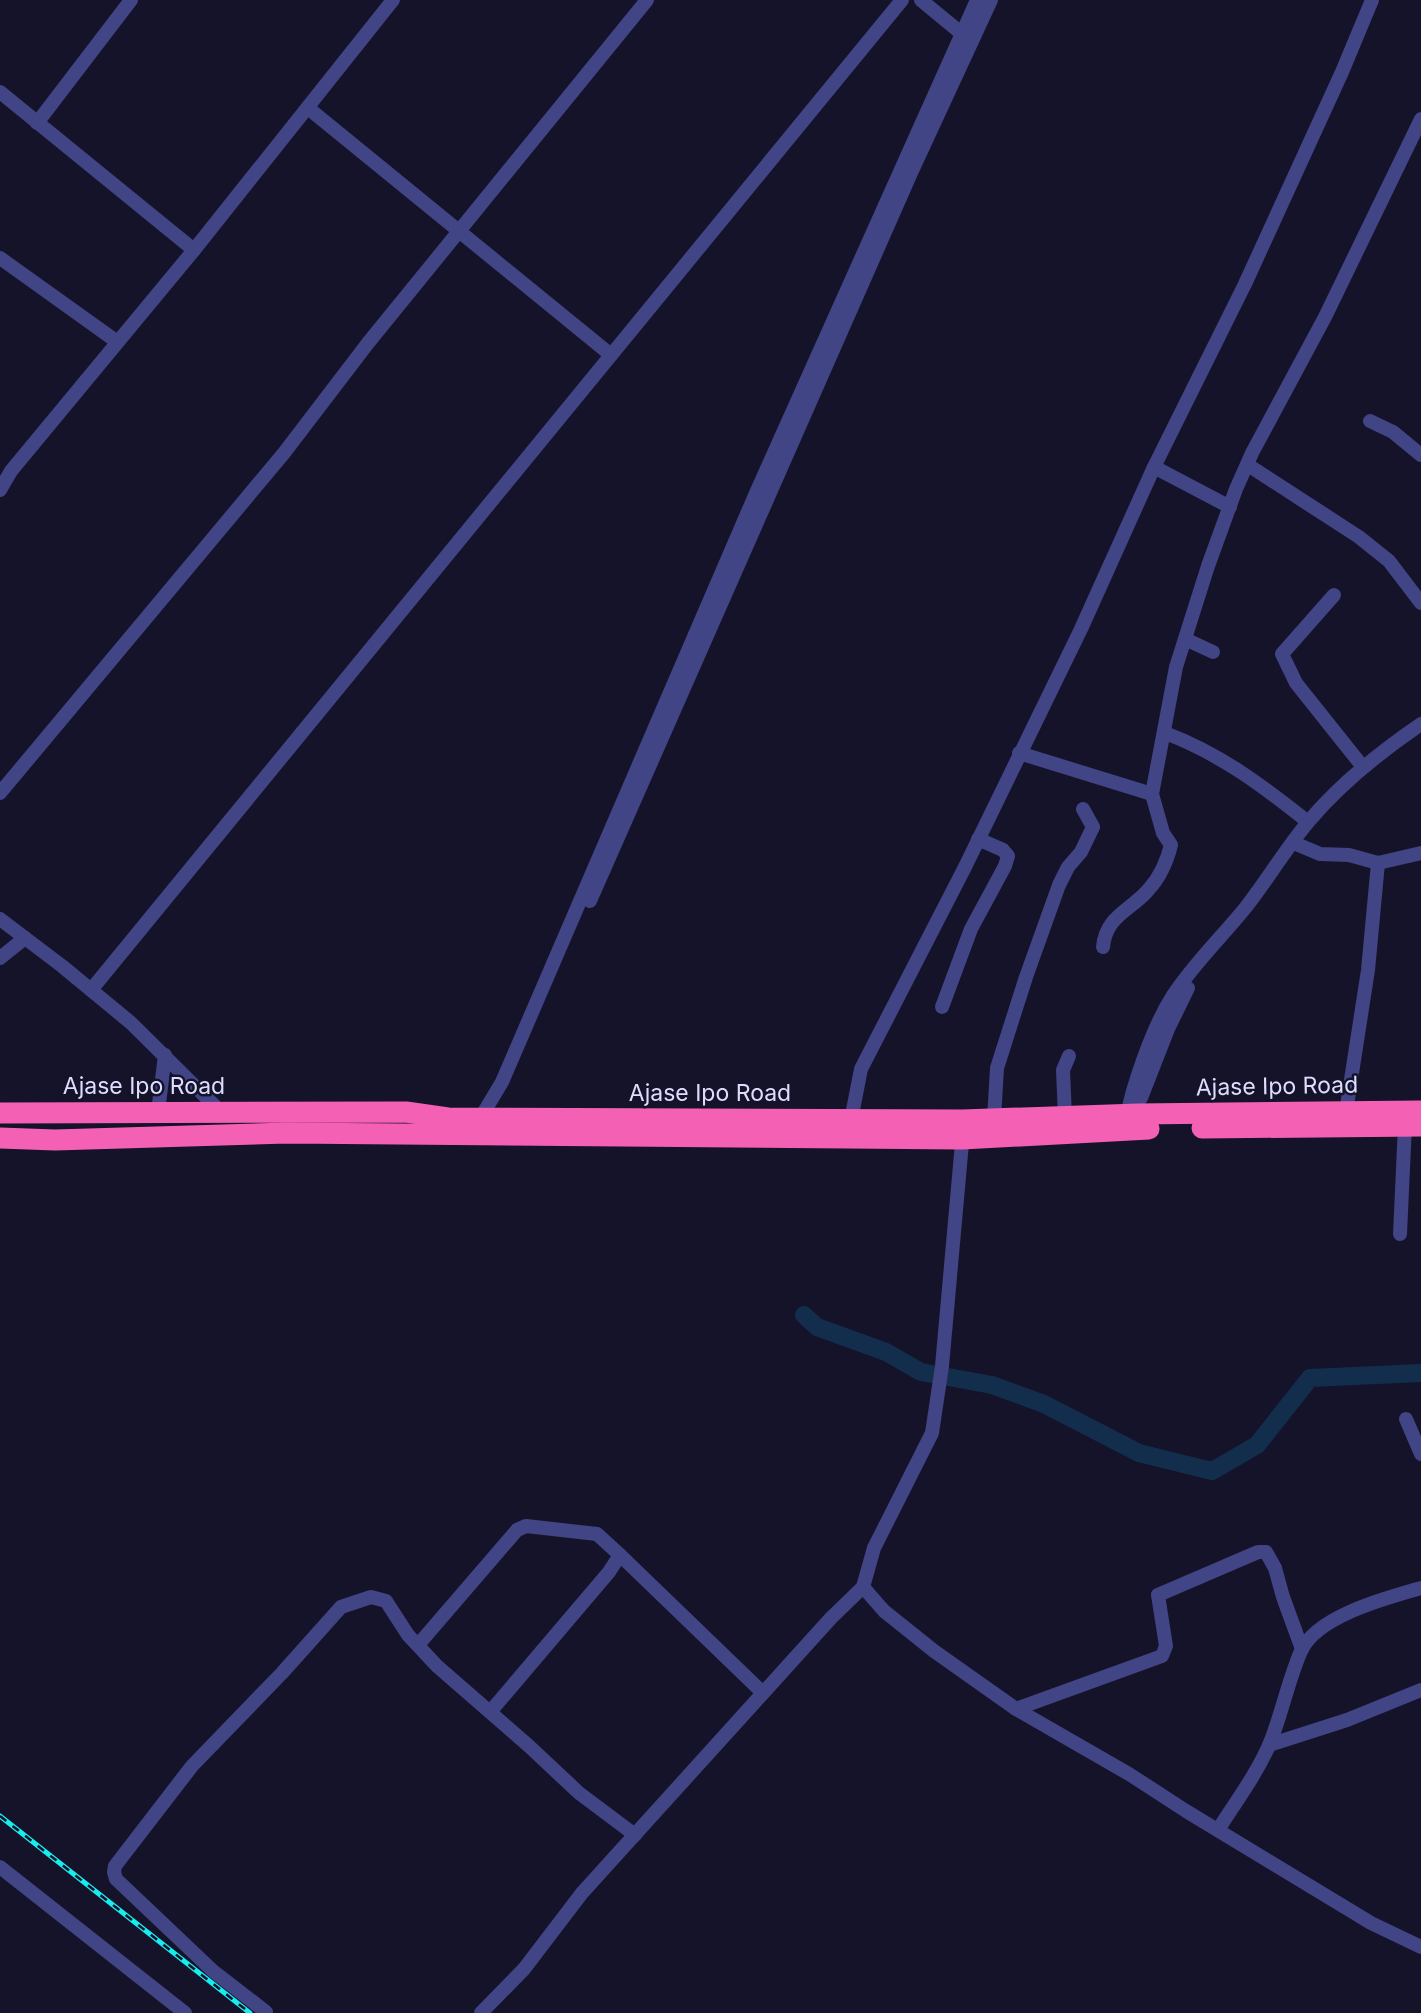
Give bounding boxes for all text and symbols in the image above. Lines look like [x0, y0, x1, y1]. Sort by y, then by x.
street label: Ajase Ipo Road [1196, 1071, 1358, 1101]
street label: Ajase Ipo Road [63, 1072, 225, 1100]
street label: Ajase Ipo Road [629, 1079, 791, 1107]

